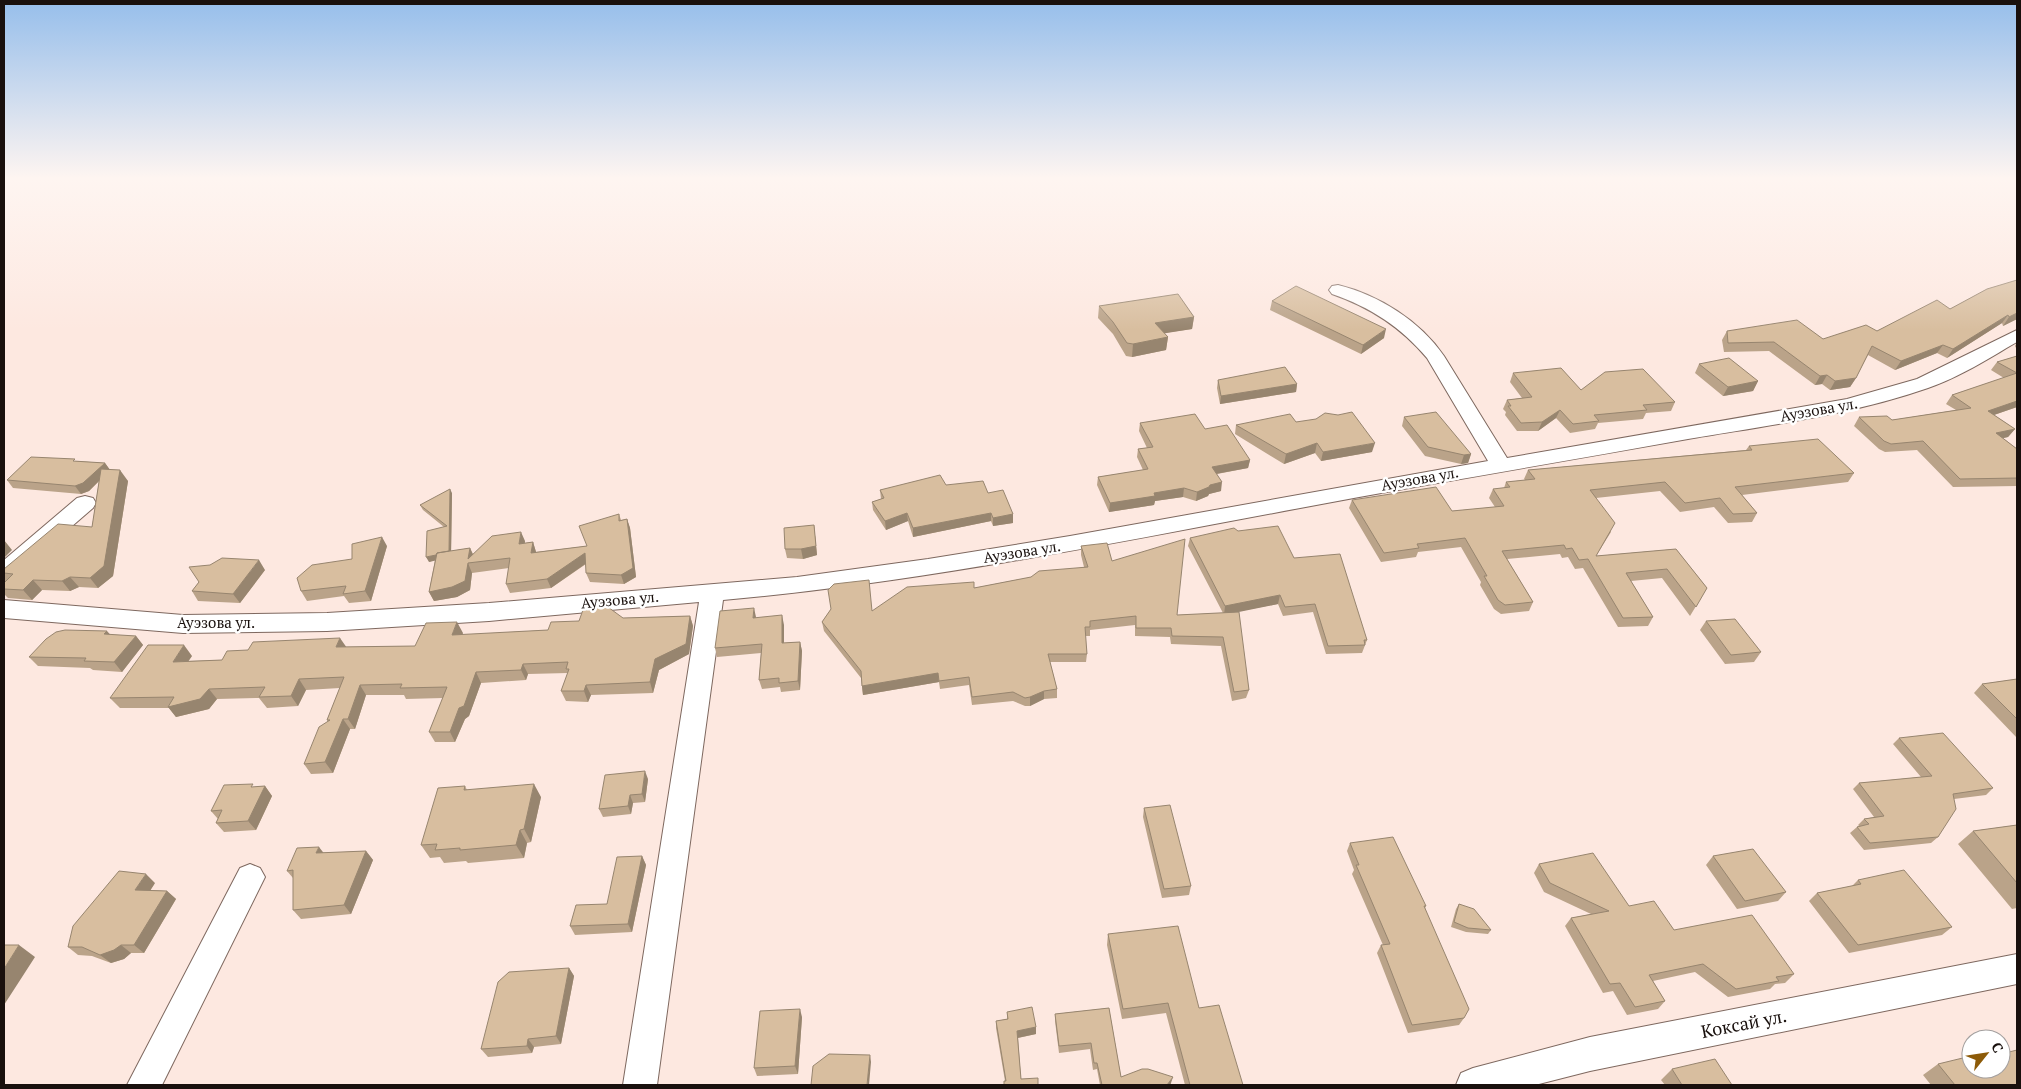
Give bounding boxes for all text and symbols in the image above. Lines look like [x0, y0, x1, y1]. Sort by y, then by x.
street label: Ауэзова ул. [1779, 392, 1859, 426]
street label: Ауэзова ул. [1380, 461, 1460, 495]
street label: Ауэзова ул. [982, 535, 1062, 567]
street label: Ауэзова ул. [580, 586, 660, 612]
street label: Ауэзова ул. [177, 612, 255, 632]
street label: Коксай ул. [1699, 1003, 1789, 1043]
north arrow [1961, 1029, 2011, 1079]
text: С [1987, 1039, 2008, 1056]

